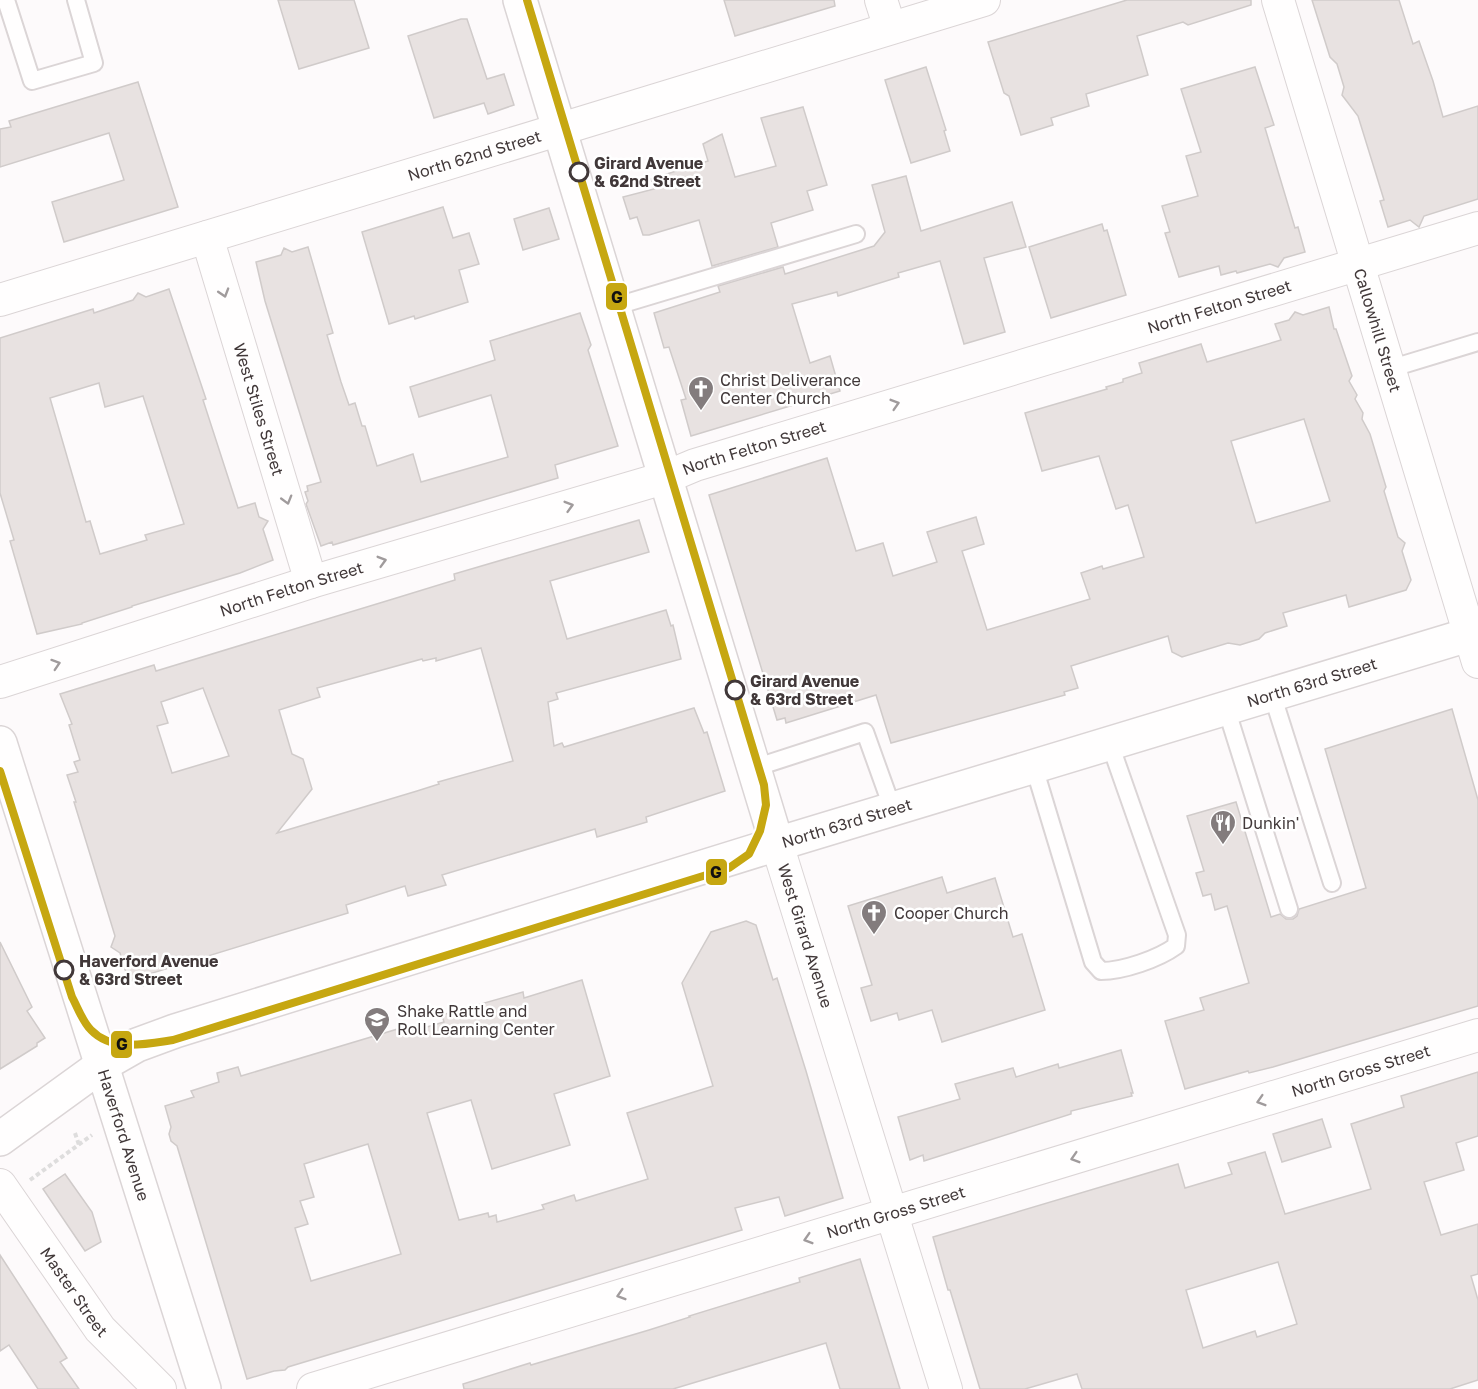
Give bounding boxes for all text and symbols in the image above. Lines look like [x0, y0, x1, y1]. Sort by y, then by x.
street label: North 62nd Street [405, 126, 544, 185]
place label: Girard Avenue & 62nd Street [594, 153, 703, 191]
marker: Girard Avenue & 62nd Street [569, 162, 589, 182]
street label: Callowhill Street [1350, 266, 1406, 395]
street label: North Felton Street [1145, 275, 1294, 338]
line badge: G [605, 282, 628, 311]
one-way arrow [217, 287, 229, 298]
text: G [611, 287, 623, 307]
street label: West Stiles Street [230, 341, 288, 478]
place label: Christ Deliverance Center Church [720, 370, 861, 408]
church icon: Christ Deliverance Center Church [686, 374, 716, 412]
one-way arrow [889, 399, 900, 411]
street label: North Felton Street [679, 416, 828, 479]
one-way arrow [280, 494, 292, 505]
one-way arrow [563, 501, 574, 513]
one-way arrow [376, 556, 387, 568]
street label: North Felton Street [217, 557, 366, 621]
street label: North 63rd Street [1244, 653, 1379, 711]
one-way arrow [50, 659, 61, 671]
place label: Girard Avenue & 63rd Street [750, 671, 859, 709]
marker: Girard Avenue & 63rd Street [725, 680, 745, 700]
street label: North 63rd Street [779, 794, 914, 852]
restaurant icon: Dunkin' [1208, 808, 1238, 846]
place label: Dunkin' [1242, 813, 1299, 833]
line badge: G [705, 858, 728, 886]
street label: West Girard Avenue [774, 861, 837, 1010]
text: G [710, 862, 722, 882]
church icon: Cooper Church [859, 898, 889, 936]
place label: Cooper Church [894, 903, 1008, 923]
place label: Haverford Avenue & 63rd Street [79, 951, 219, 989]
marker: Haverford Avenue & 63rd Street [54, 960, 74, 980]
place label: Shake Rattle and Roll Learning Center [397, 1001, 555, 1039]
school or university icon: Shake Rattle and Roll Learning Center [362, 1005, 392, 1043]
line badge: G [110, 1030, 133, 1059]
text: G [116, 1034, 128, 1054]
street label: North Gross Street [1289, 1040, 1432, 1101]
street label: Haverford Avenue [94, 1067, 154, 1203]
one-way arrow [1256, 1094, 1267, 1106]
one-way arrow [1070, 1151, 1081, 1163]
street label: North Gross Street [824, 1181, 967, 1242]
one-way arrow [803, 1232, 814, 1244]
street label: Master Street [36, 1243, 112, 1341]
one-way arrow [616, 1288, 627, 1300]

